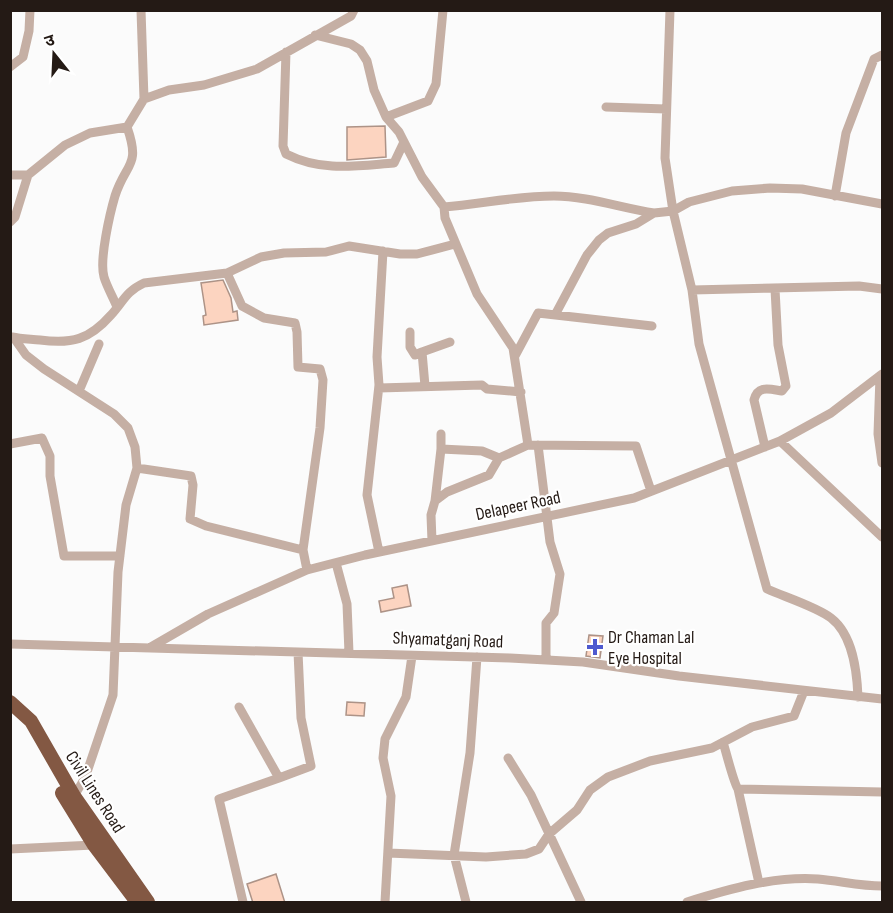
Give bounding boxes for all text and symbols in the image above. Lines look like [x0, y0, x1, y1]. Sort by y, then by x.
north arrow [24, 24, 84, 84]
text: उ [42, 30, 58, 52]
street label: Delapeer Road [474, 487, 562, 525]
place label: Dr Chaman Lal Eye Hospital [608, 627, 694, 669]
street label: Shyamatganj Road [392, 628, 504, 652]
marker: Dr Chaman Lal Eye Hospital [586, 638, 604, 656]
street label: Civil Lines Road [61, 747, 129, 837]

